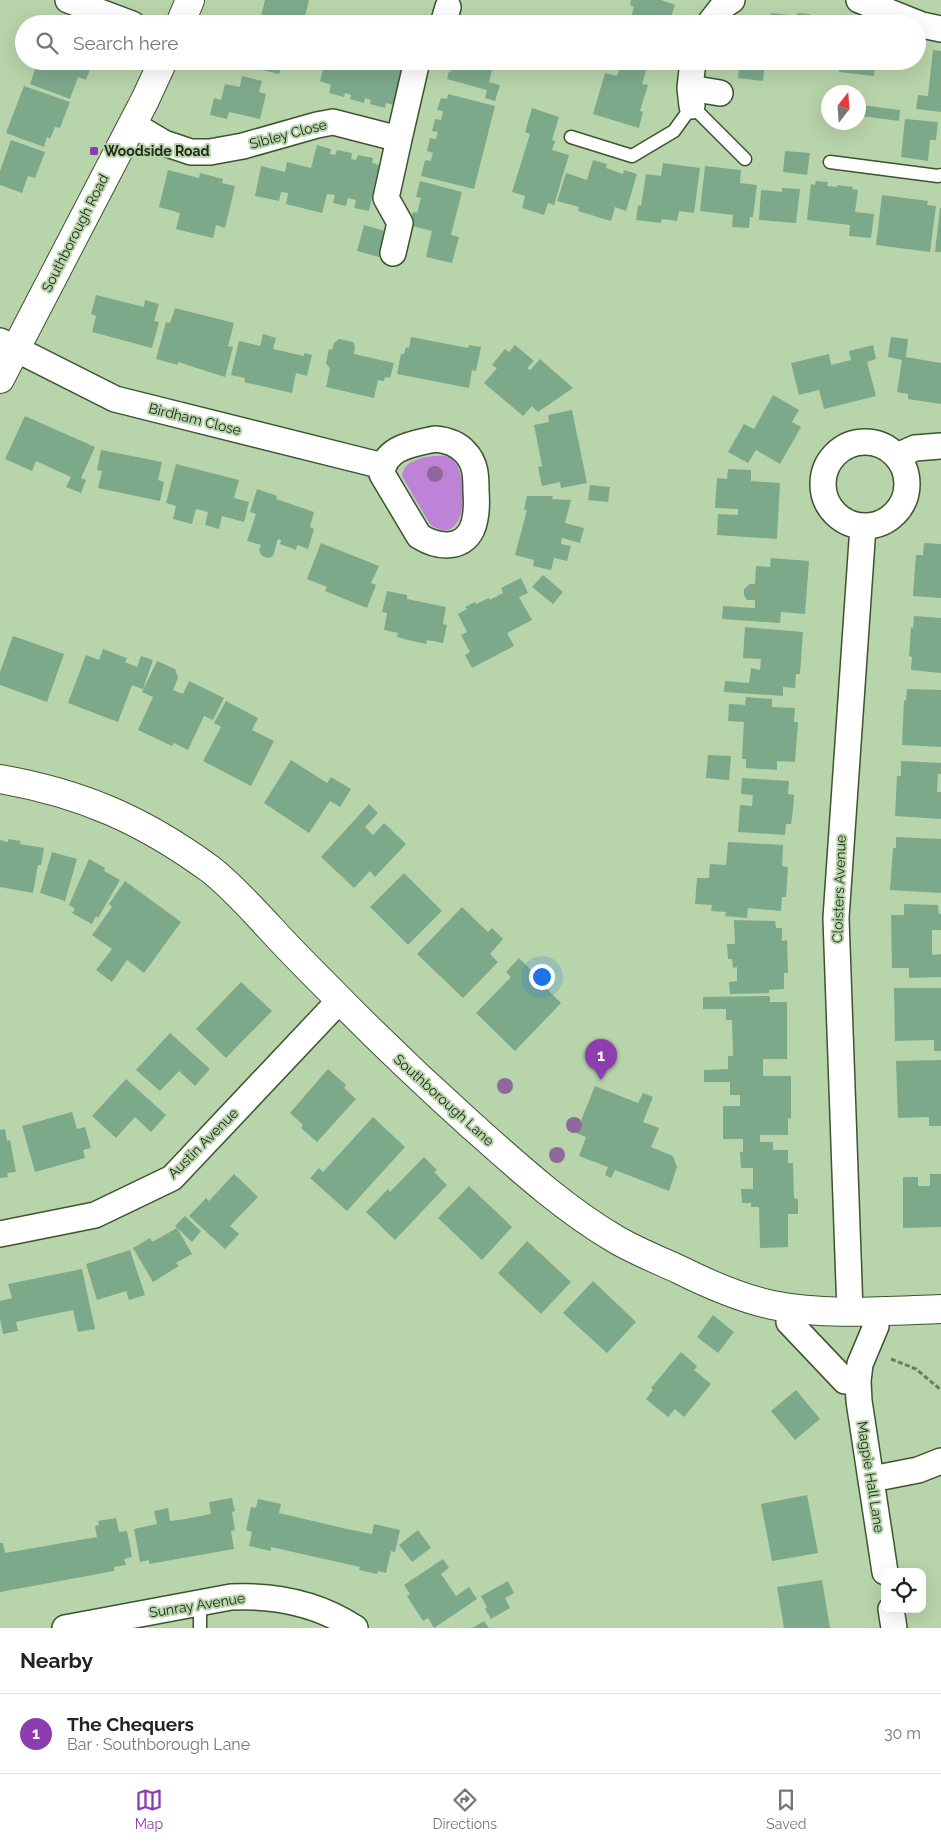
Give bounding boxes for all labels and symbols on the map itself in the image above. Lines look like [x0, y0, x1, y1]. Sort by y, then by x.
north arrow [821, 85, 866, 130]
street label: Sibley Close [248, 116, 328, 152]
place label: Woodside Road [104, 143, 210, 159]
marker: Woodside Road [88, 145, 100, 157]
street label: Southborough Road [38, 171, 112, 295]
street label: Birdham Close [147, 400, 243, 438]
street label: Cloisters Avenue [829, 835, 849, 943]
your location [529, 964, 555, 990]
pin: 1 [585, 1039, 617, 1080]
street label: Southborough Lane [391, 1051, 497, 1149]
street label: Austin Avenue [165, 1105, 241, 1181]
street label: Magpie Hall Lane [854, 1420, 888, 1534]
street label: Sunray Avenue [148, 1590, 246, 1620]

